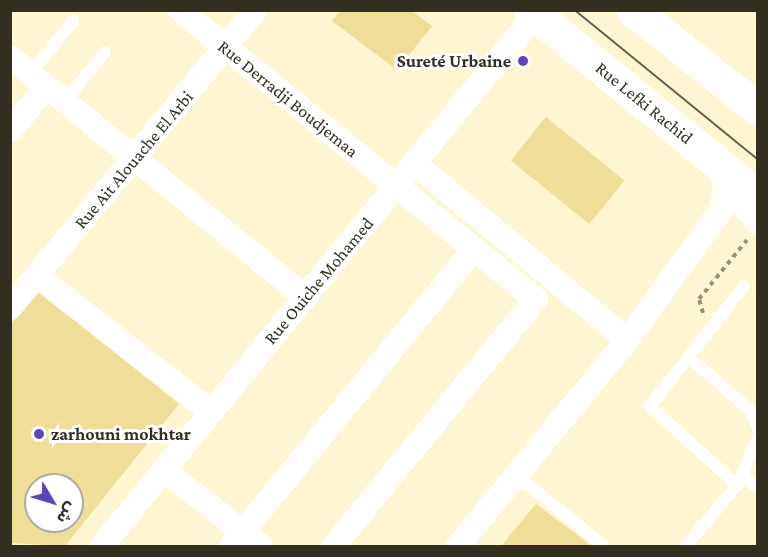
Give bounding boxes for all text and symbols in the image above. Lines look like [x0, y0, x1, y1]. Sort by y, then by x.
street label: Rue Derradji Boudjemaa [213, 36, 363, 162]
place label: Sureté Urbaine [397, 50, 511, 72]
marker: Sureté Urbaine [516, 54, 530, 68]
street label: Rue Lefki Rachid [591, 57, 697, 149]
street label: Rue Ait Alouache El Arbi [70, 87, 198, 233]
street label: Rue Ouiche Mohamed [260, 213, 378, 349]
place label: zarhouni mokhtar [51, 423, 191, 445]
marker: zarhouni mokhtar [32, 427, 46, 441]
north arrow [24, 473, 84, 533]
text: ش [54, 499, 80, 527]

